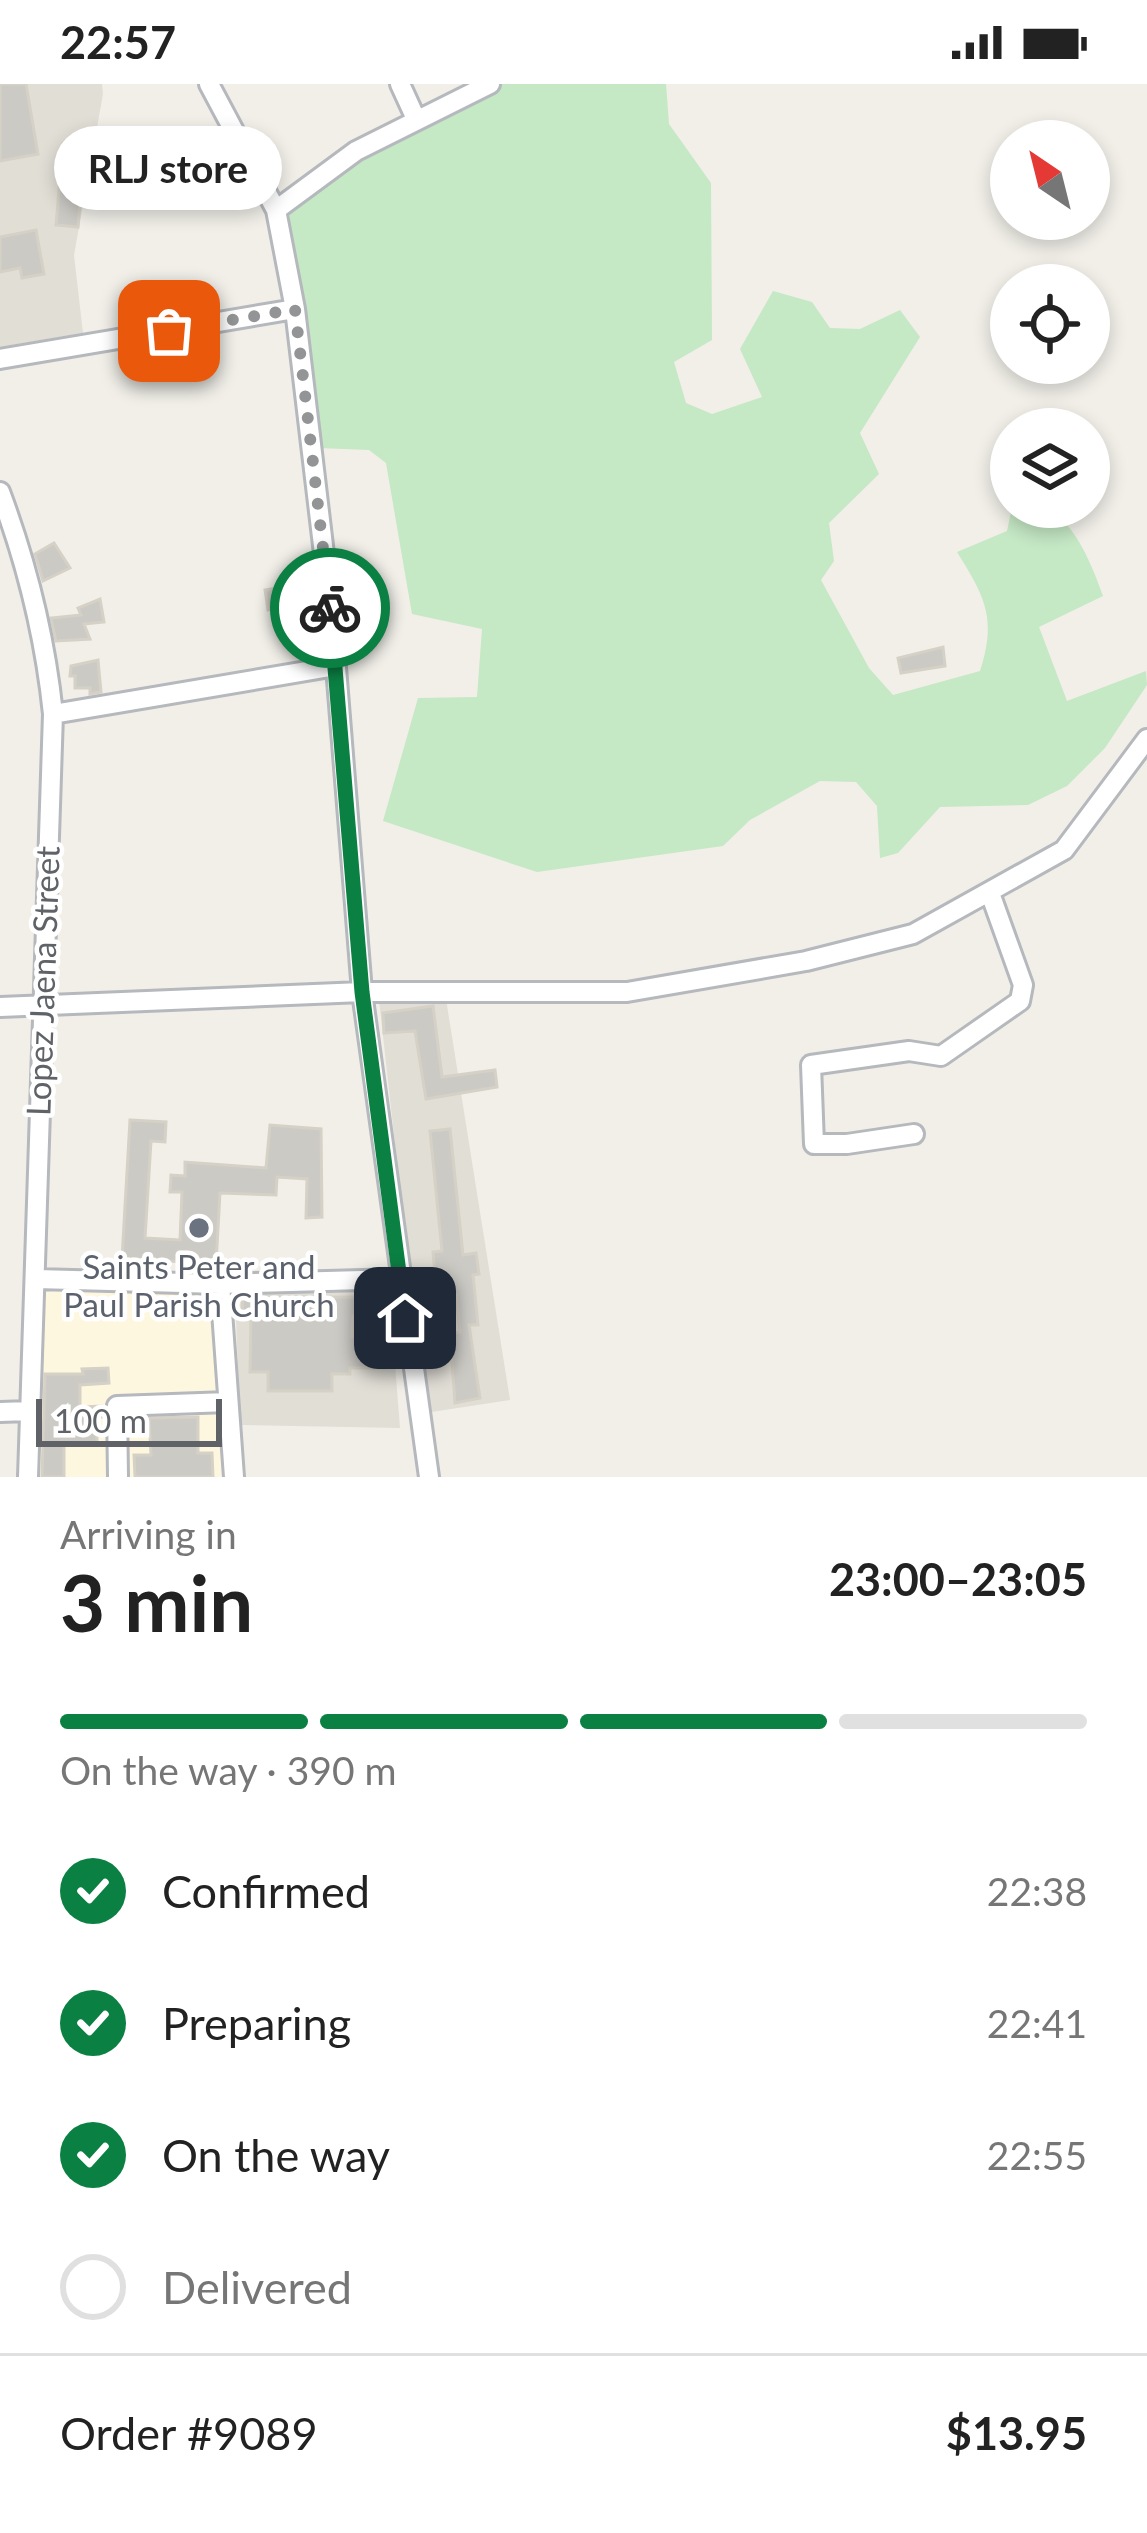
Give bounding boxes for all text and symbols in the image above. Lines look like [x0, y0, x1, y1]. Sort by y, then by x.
text: 22:57 [60, 15, 176, 69]
north arrow [990, 120, 1110, 240]
map controls [990, 120, 1110, 528]
callout: RLJ store [55, 127, 283, 211]
text: RLJ store [88, 145, 248, 191]
button: locate [990, 264, 1110, 384]
pin [118, 280, 220, 382]
icon: bag [136, 298, 202, 364]
button: layers [990, 408, 1110, 528]
courier [270, 548, 390, 668]
icon: bike [297, 575, 363, 641]
street label: Lopez Jaena Street [17, 845, 67, 1117]
marker: Saints Peter and Paul Parish Church [186, 1215, 212, 1241]
place label: Saints Peter and Paul Parish Church [63, 1246, 335, 1324]
pin [354, 1267, 456, 1369]
icon: home [372, 1285, 438, 1351]
scale bar [36, 1393, 222, 1446]
text: 100 m [54, 1400, 147, 1440]
text: Arriving in [60, 1511, 237, 1557]
text: 23:00–23:05 [829, 1552, 1087, 1606]
text: 3 min [60, 1555, 253, 1649]
text: On the way · 390 m [60, 1747, 397, 1793]
icon: check [60, 1858, 126, 1924]
text: Confirmed [162, 1864, 370, 1918]
text: 22:38 [987, 1868, 1087, 1914]
icon: check [60, 1990, 126, 2056]
text: Preparing [162, 1996, 351, 2050]
text: 22:41 [987, 2000, 1087, 2046]
icon: check [60, 2122, 126, 2188]
text: On the way [162, 2128, 390, 2182]
text: 22:55 [987, 2132, 1087, 2178]
text: Delivered [162, 2260, 352, 2314]
text: Order #9089 [60, 2406, 318, 2460]
text: $13.95 [946, 2406, 1087, 2460]

